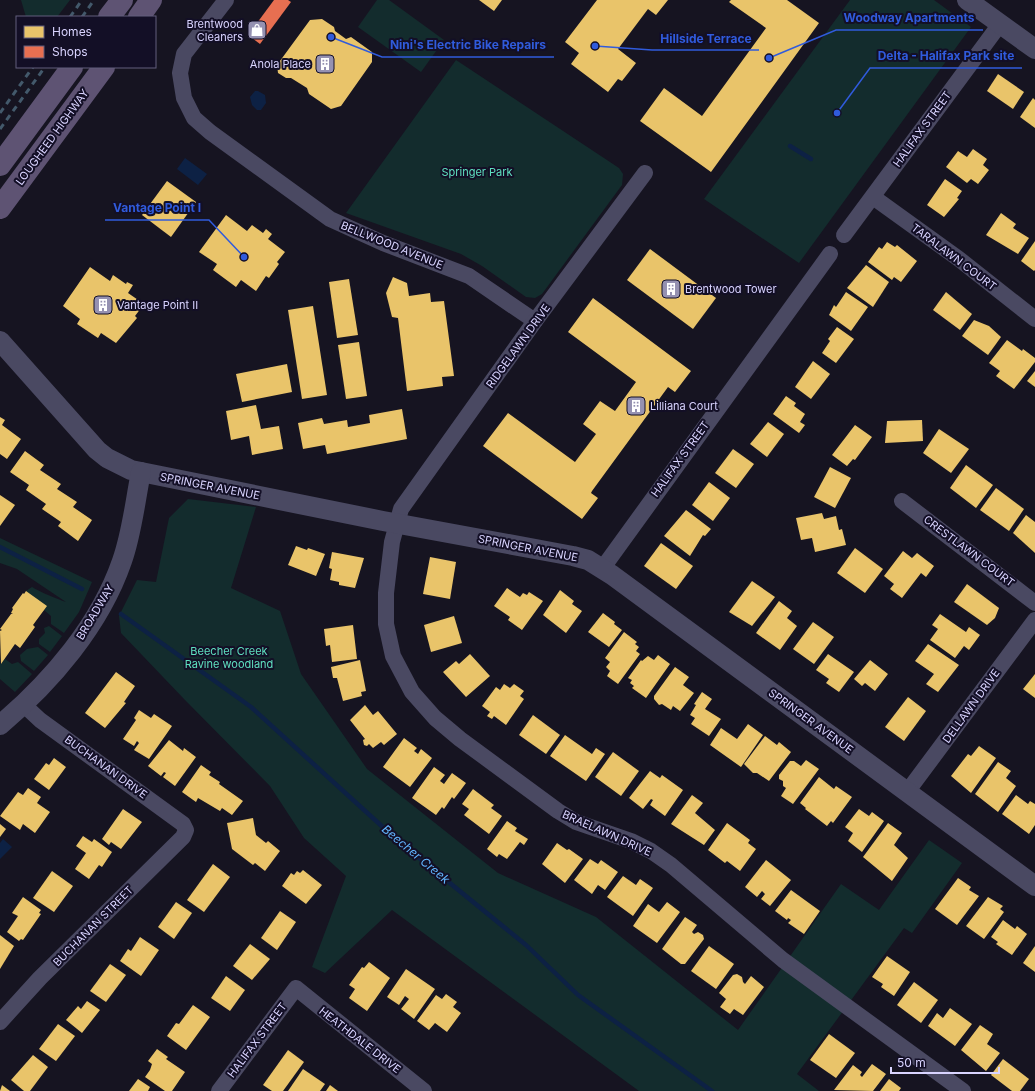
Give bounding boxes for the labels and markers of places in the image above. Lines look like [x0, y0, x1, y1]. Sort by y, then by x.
callout: Woodway Apartments [836, 6, 983, 30]
place label: Brentwood Cleaners [186, 17, 243, 44]
shop icon: Brentwood Cleaners [246, 19, 268, 41]
callout: Hillside Terrace [652, 26, 759, 50]
callout: Nini's Electric Bike Repairs [382, 33, 554, 57]
callout: Delta - Halifax Park site [870, 44, 1022, 68]
building icon: Anola Place [314, 53, 336, 75]
place label: Anola Place [250, 57, 311, 71]
callout: Vantage Point I [105, 196, 209, 220]
building icon: Brentwood Tower [660, 278, 682, 300]
place label: Brentwood Tower [685, 282, 777, 296]
building icon: Vantage Point II [92, 294, 114, 316]
place label: Vantage Point II [117, 298, 198, 312]
building icon: Lilliana Court [625, 395, 647, 417]
place label: Lilliana Court [650, 399, 718, 413]

